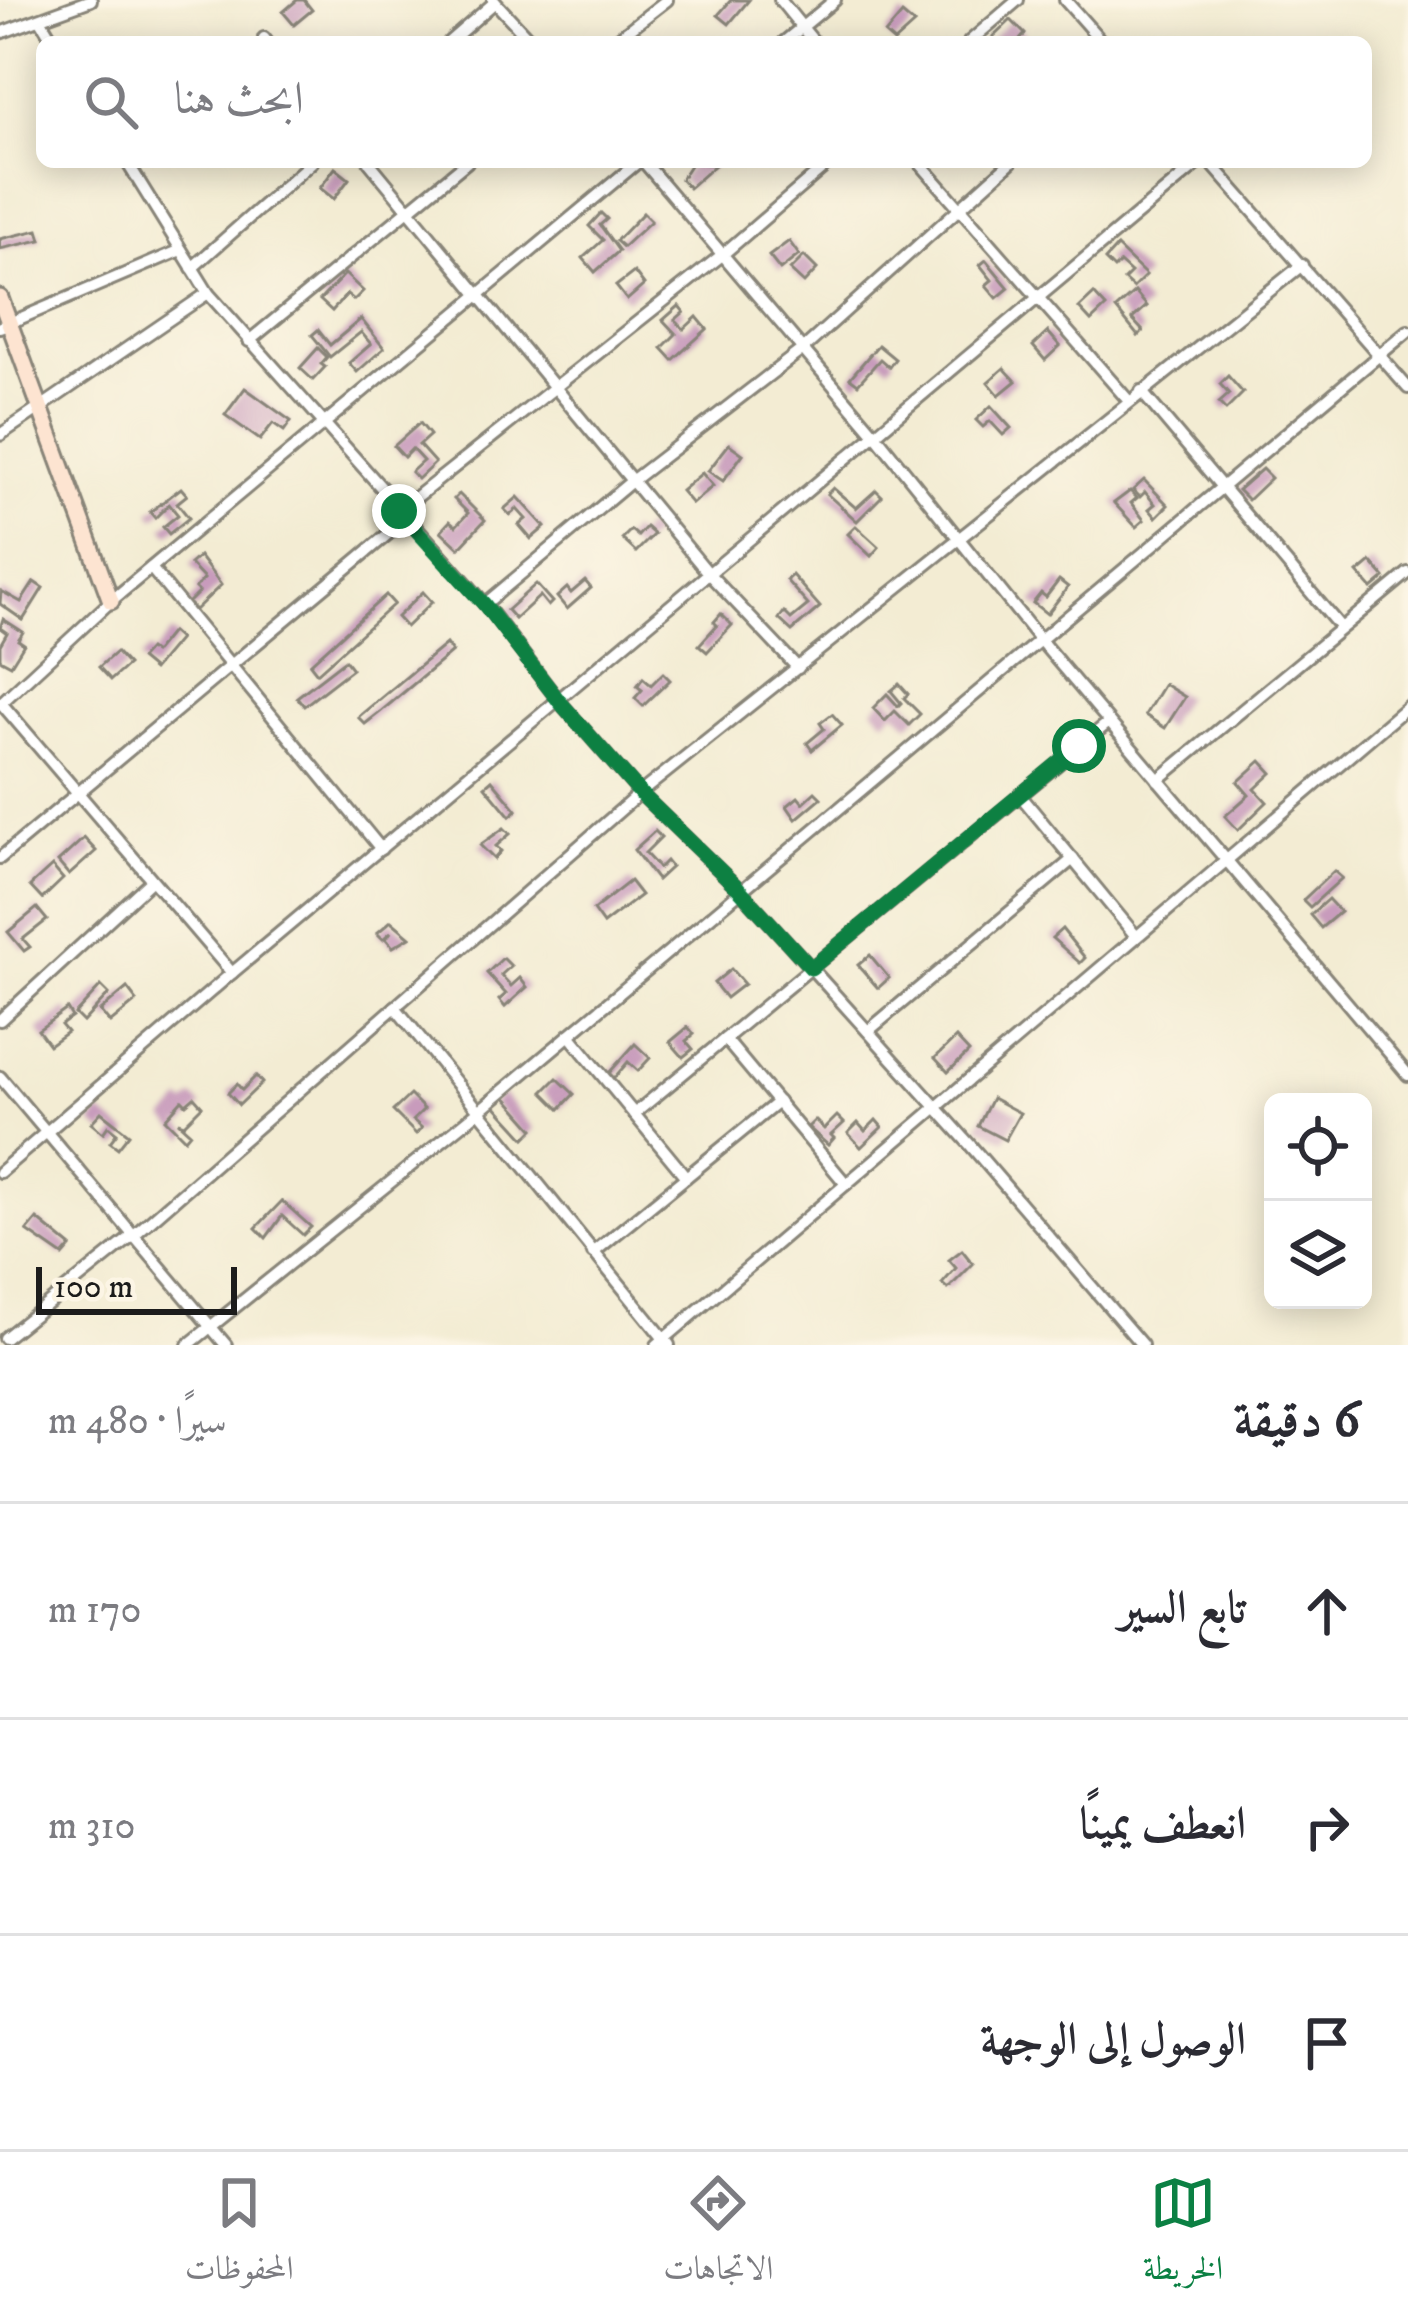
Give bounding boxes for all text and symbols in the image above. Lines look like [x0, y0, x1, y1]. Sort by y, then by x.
search box [36, 36, 1372, 168]
icon: search [78, 69, 144, 135]
text: ابحث هنا [174, 72, 304, 128]
route end [372, 484, 426, 538]
route start [1052, 719, 1106, 773]
map controls [1264, 1093, 1372, 1309]
button: locate [1264, 1093, 1372, 1201]
button: layers [1264, 1201, 1372, 1309]
scale bar [36, 1261, 237, 1314]
text: 100 m [54, 1267, 133, 1308]
text: 6 دقيقة [1233, 1389, 1360, 1453]
text: سيرًا · 480 m [48, 1397, 227, 1446]
icon: ahead [1294, 1578, 1360, 1644]
text: تابع السير [1119, 1581, 1246, 1637]
text: 170 m [48, 1586, 142, 1635]
icon: right [1294, 1794, 1360, 1860]
text: انعطف يمينًا [1080, 1797, 1246, 1853]
text: 310 m [48, 1802, 135, 1851]
icon: arrive [1294, 2010, 1360, 2076]
text: الوصول إلى الوجهة [980, 2013, 1246, 2069]
tab: المحفوظات [185, 2170, 294, 2300]
tab: الاتجاهات [663, 2170, 773, 2300]
tab: الخريطة [1143, 2170, 1223, 2300]

